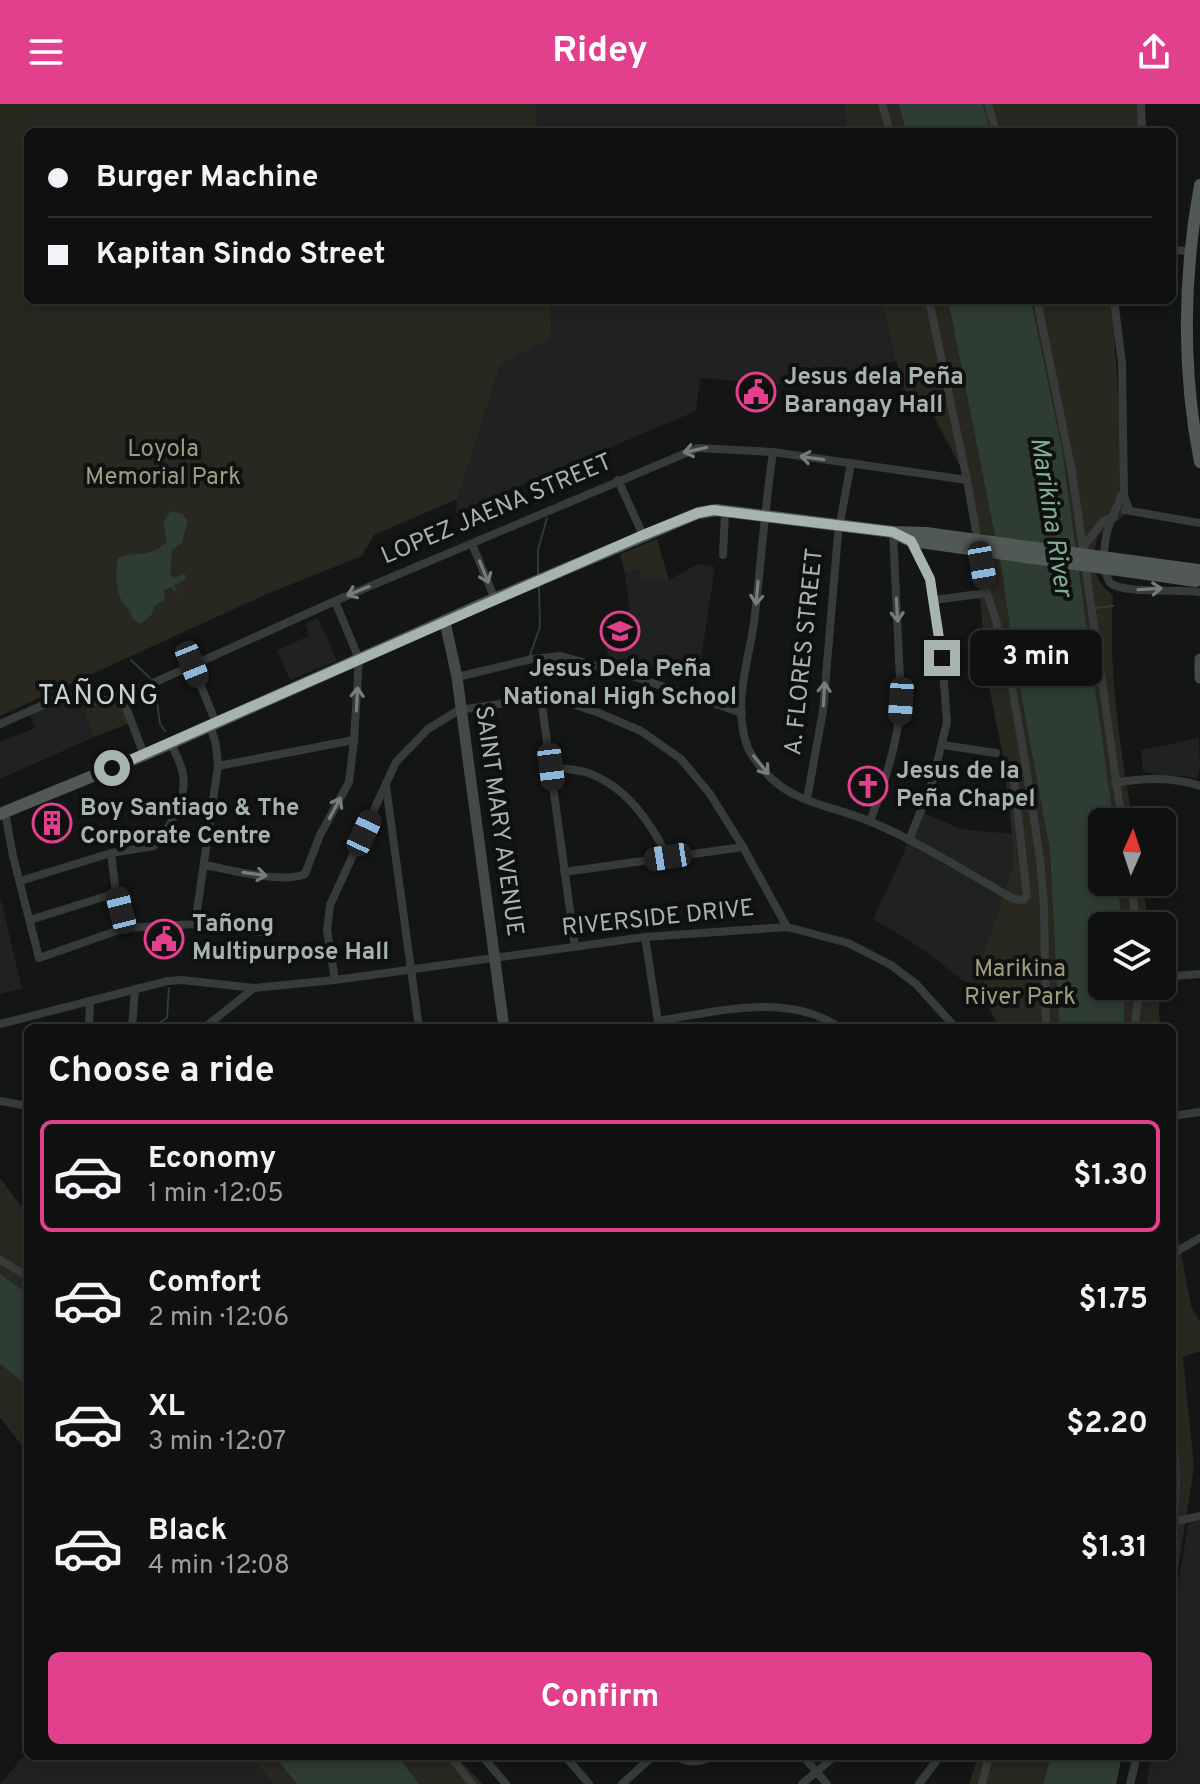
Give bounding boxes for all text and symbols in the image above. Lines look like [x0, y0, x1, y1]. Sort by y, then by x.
text: Ridey [552, 29, 648, 75]
icon: menu [24, 30, 68, 74]
icon: share [1132, 30, 1176, 74]
text: Burger Machine [96, 160, 318, 197]
text: Kapitan Sindo Street [96, 237, 386, 274]
place label: Jesus dela Peña Barangay Hall [784, 363, 964, 421]
public building icon: Jesus dela Peña Barangay Hall [735, 371, 777, 413]
park label: Loyola Memorial Park [85, 435, 241, 493]
water label: Marikina River [1021, 435, 1079, 601]
one-way arrow [683, 443, 709, 458]
street label: LOPEZ JAENA STREET [377, 448, 617, 572]
one-way arrow [800, 450, 825, 465]
car [966, 539, 998, 591]
street label: A. FLORES STREET [779, 547, 831, 757]
one-way arrow [477, 559, 492, 584]
one-way arrow [749, 579, 764, 606]
one-way arrow [1136, 582, 1163, 597]
one-way arrow [347, 585, 371, 599]
one-way arrow [889, 596, 904, 623]
school or university icon: Jesus Dela Peña National High School [599, 610, 641, 652]
callout: 3 min [970, 630, 1102, 686]
car [172, 637, 212, 691]
route end [924, 640, 960, 676]
text: 3 min [1002, 641, 1070, 674]
place label: Jesus Dela Peña National High School [503, 655, 737, 713]
car [887, 676, 915, 726]
district label: TAÑONG [38, 678, 160, 715]
one-way arrow [817, 681, 832, 708]
one-way arrow [349, 686, 364, 713]
street label: SAINT MARY AVENUE [467, 704, 529, 938]
car [536, 742, 566, 792]
route start [94, 750, 130, 786]
one-way arrow [752, 755, 770, 776]
place label: Jesus de la Peña Chapel [896, 757, 1035, 815]
church icon: Jesus de la Peña Chapel [847, 765, 889, 807]
place label: Boy Santiago & The Corporate Centre [80, 794, 299, 852]
one-way arrow [327, 797, 343, 820]
building icon: Boy Santiago & The Corporate Centre [31, 802, 73, 844]
car [343, 806, 385, 860]
north arrow [1088, 808, 1176, 896]
map controls [1088, 808, 1176, 1000]
car [642, 841, 694, 873]
one-way arrow [241, 866, 268, 881]
car [104, 884, 138, 936]
street label: RIVERSIDE DRIVE [560, 894, 756, 944]
place label: Tañong Multipurpose Hall [192, 910, 389, 968]
button: layers [1088, 912, 1176, 1000]
public building icon: Tañong Multipurpose Hall [143, 918, 185, 960]
park label: Marikina River Park [964, 955, 1076, 1013]
text: Choose a ride [48, 1049, 274, 1095]
icon: car [52, 1140, 124, 1212]
text: Economy [148, 1141, 276, 1178]
text: $1.30 [1073, 1158, 1148, 1195]
text: 1 min · 12:05 [148, 1178, 284, 1211]
icon: car [52, 1264, 124, 1336]
text: Comfort [148, 1265, 261, 1302]
text: $1.75 [1079, 1282, 1148, 1319]
text: 2 min · 12:06 [148, 1302, 289, 1335]
icon: car [52, 1388, 124, 1460]
text: XL [148, 1389, 185, 1426]
text: $2.20 [1066, 1406, 1148, 1443]
text: 3 min · 12:07 [148, 1426, 286, 1459]
icon: car [52, 1512, 124, 1584]
text: Black [148, 1513, 227, 1550]
text: $1.31 [1081, 1530, 1148, 1567]
text: 4 min · 12:08 [148, 1550, 290, 1583]
button: Confirm [48, 1652, 1152, 1744]

